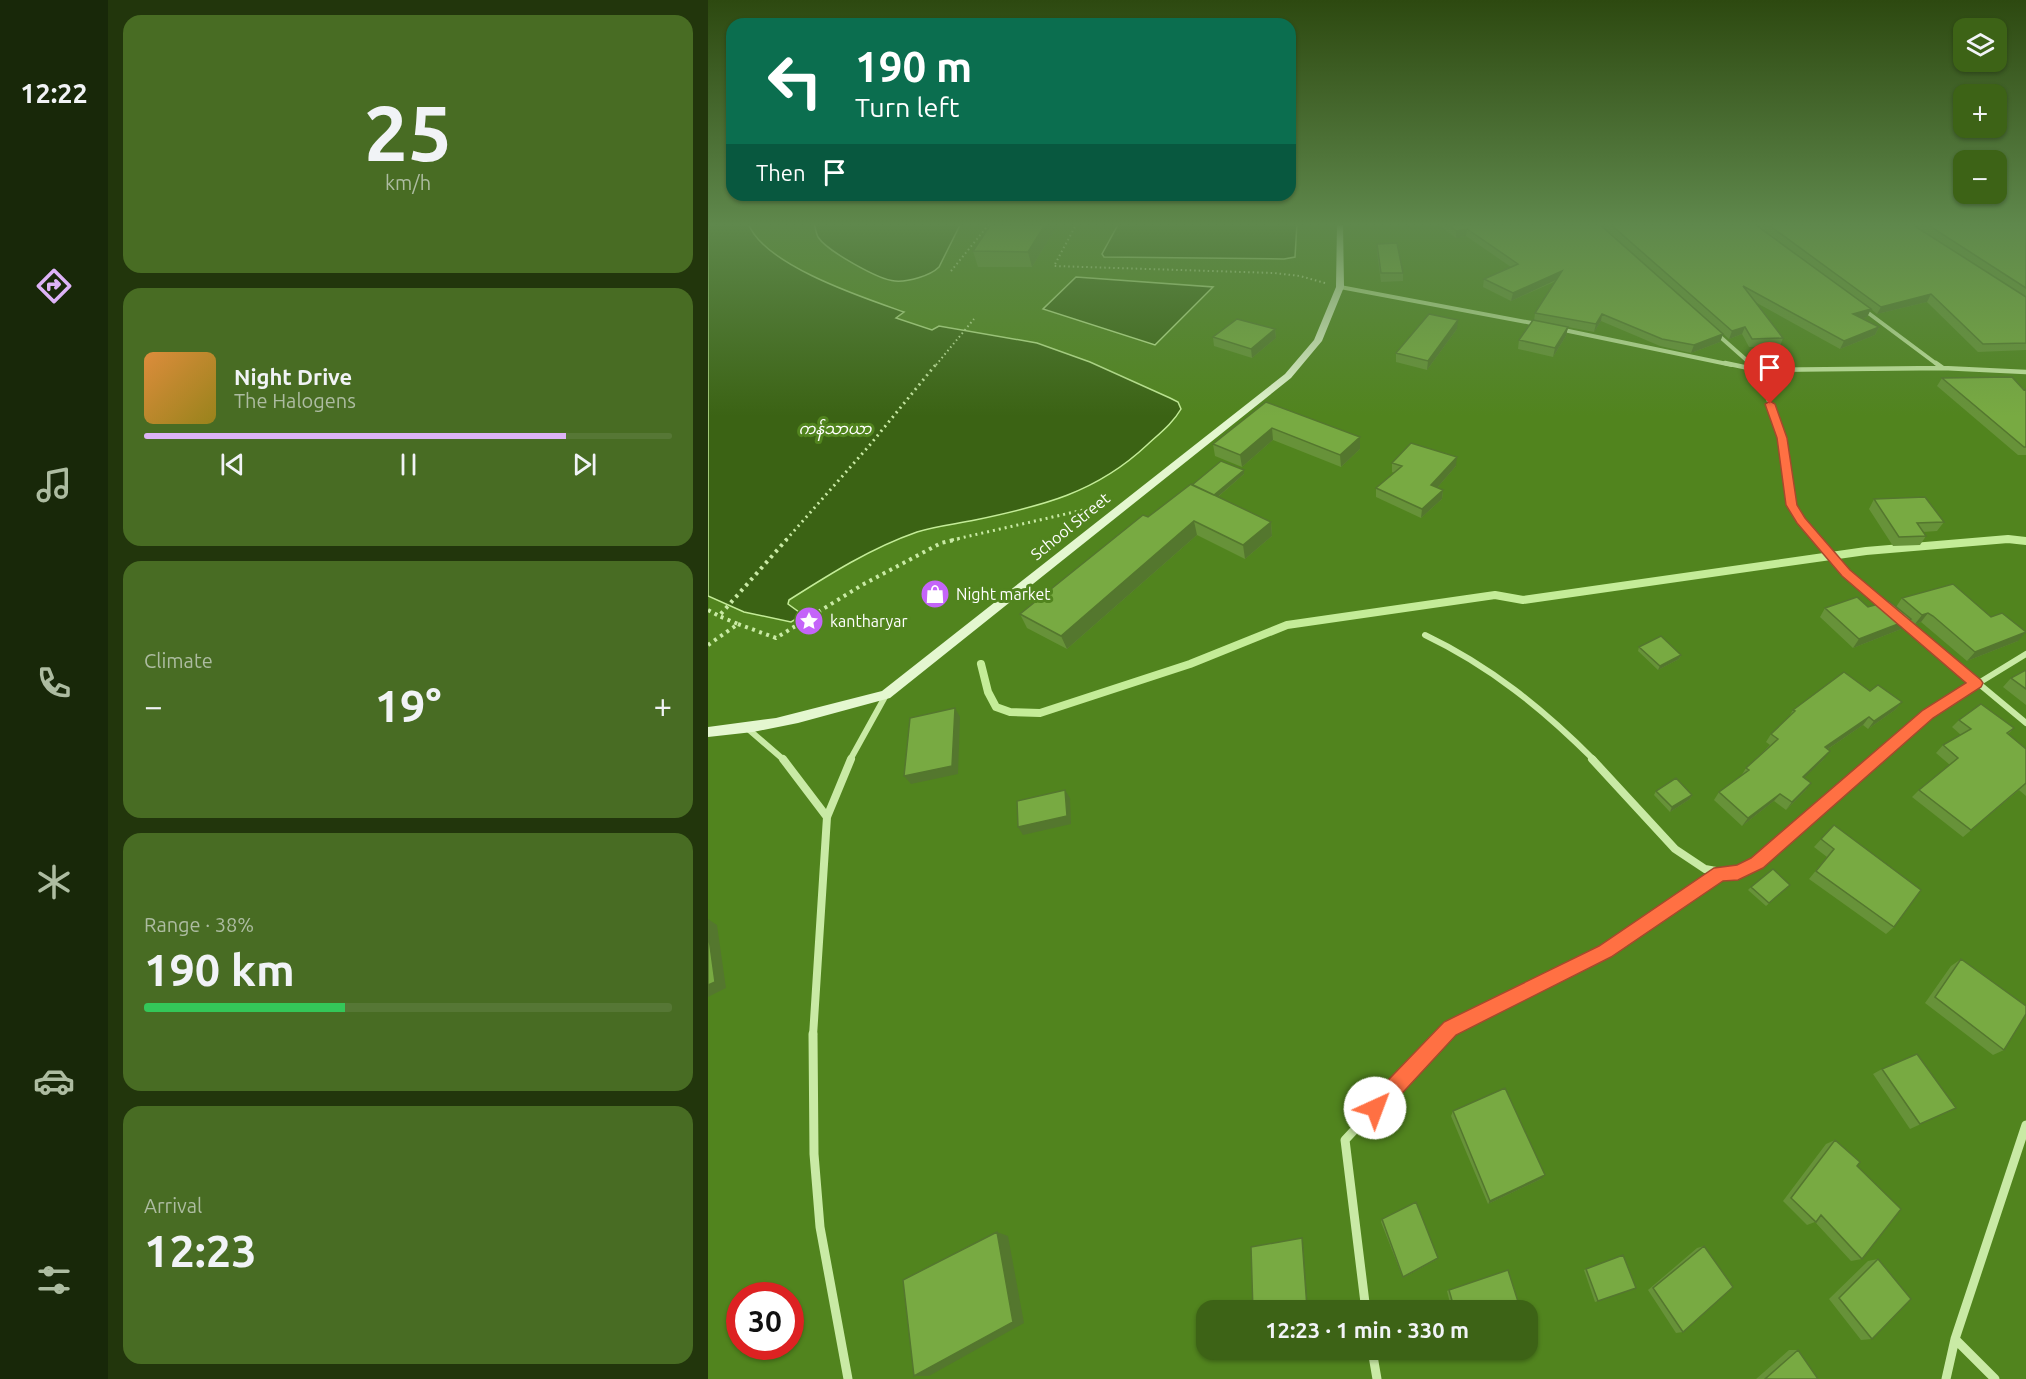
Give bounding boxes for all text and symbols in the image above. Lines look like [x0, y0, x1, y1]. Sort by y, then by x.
map controls [1953, 18, 2007, 204]
button: layers [1953, 18, 2007, 72]
icon: left [756, 42, 834, 120]
text: 190 m [855, 43, 972, 90]
text: 12:22 [20, 78, 88, 108]
button: + [1953, 84, 2007, 138]
text: 25 [364, 88, 452, 176]
text: Turn left [855, 92, 959, 122]
button: − [1953, 150, 2007, 204]
icon: arrive [818, 156, 851, 189]
text: Then [756, 160, 806, 185]
text: km/h [385, 171, 431, 194]
icon: directions [33, 265, 75, 307]
pin [1744, 342, 1795, 404]
icon: arrive [1753, 351, 1786, 384]
text: Night Drive [234, 364, 352, 389]
text: The Halogens [234, 389, 356, 412]
water label: ကန်သာယာ [799, 418, 873, 441]
icon: previous [216, 448, 249, 481]
icon: pause [392, 448, 425, 481]
icon: next [568, 448, 601, 481]
icon: music [33, 464, 75, 506]
street label: School Street [1027, 488, 1114, 563]
shop icon: Night market [919, 578, 951, 610]
place label: Night market [956, 585, 1051, 603]
place icon: kantharyar [793, 605, 825, 637]
place label: kantharyar [830, 612, 907, 630]
text: Climate [144, 649, 213, 672]
icon: phone [33, 662, 75, 704]
text: 19° [375, 680, 441, 731]
text: − [144, 687, 163, 724]
text: + [653, 687, 672, 724]
icon: climate [33, 861, 75, 903]
text: Range · 38% [144, 913, 254, 936]
text: 190 km [144, 944, 295, 995]
icon: car [33, 1060, 75, 1102]
position arrow [1343, 1076, 1407, 1140]
text: Arrival [144, 1194, 202, 1217]
text: 12:23 [144, 1225, 257, 1276]
icon: filters [33, 1259, 75, 1301]
speed limit sign: 30 [726, 1282, 804, 1360]
text: 12:23 · 1 min · 330 m [1265, 1317, 1469, 1342]

